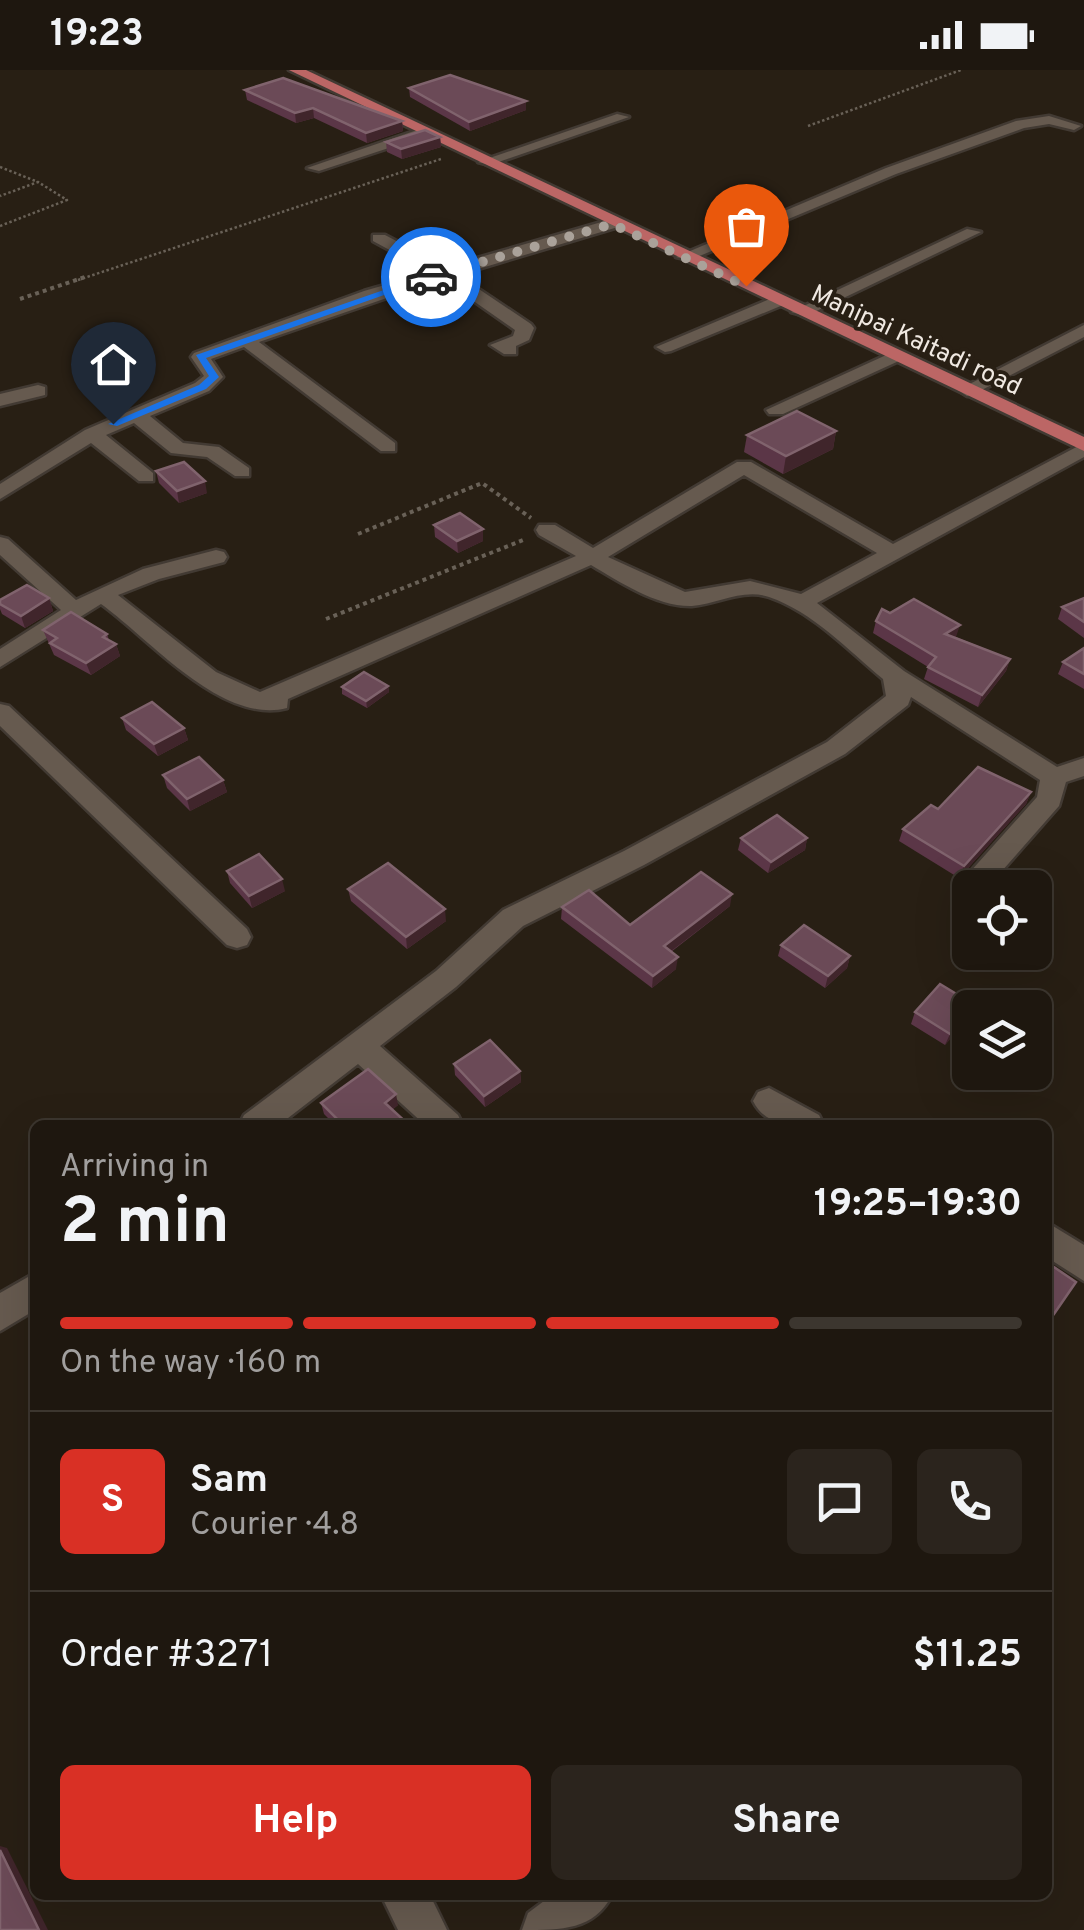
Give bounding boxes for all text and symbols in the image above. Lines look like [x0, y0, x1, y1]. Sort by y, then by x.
text: 19:23 [50, 11, 144, 60]
pin [704, 184, 789, 287]
icon: bag [719, 199, 774, 254]
courier [381, 227, 481, 327]
icon: car [404, 250, 459, 305]
street label: Manipai Kaitadi road [805, 279, 1026, 405]
pin [71, 322, 156, 425]
icon: home [86, 337, 141, 392]
map controls [952, 870, 1052, 1090]
button: locate [952, 870, 1052, 970]
button: layers [952, 990, 1052, 1090]
text: Arriving in [60, 1148, 209, 1188]
text: 19:25–19:30 [814, 1181, 1022, 1230]
text: 2 min [60, 1184, 230, 1266]
text: On the way · 160 m [60, 1344, 321, 1384]
button: chat [787, 1449, 892, 1554]
button: phone [917, 1449, 1022, 1554]
text: Sam [190, 1457, 268, 1506]
text: S [101, 1477, 124, 1526]
text: Courier · 4.8 [190, 1506, 359, 1546]
text: Order #3271 [60, 1632, 273, 1681]
text: $11.25 [913, 1632, 1022, 1681]
button: Help [60, 1765, 531, 1880]
button: Share [551, 1765, 1022, 1880]

